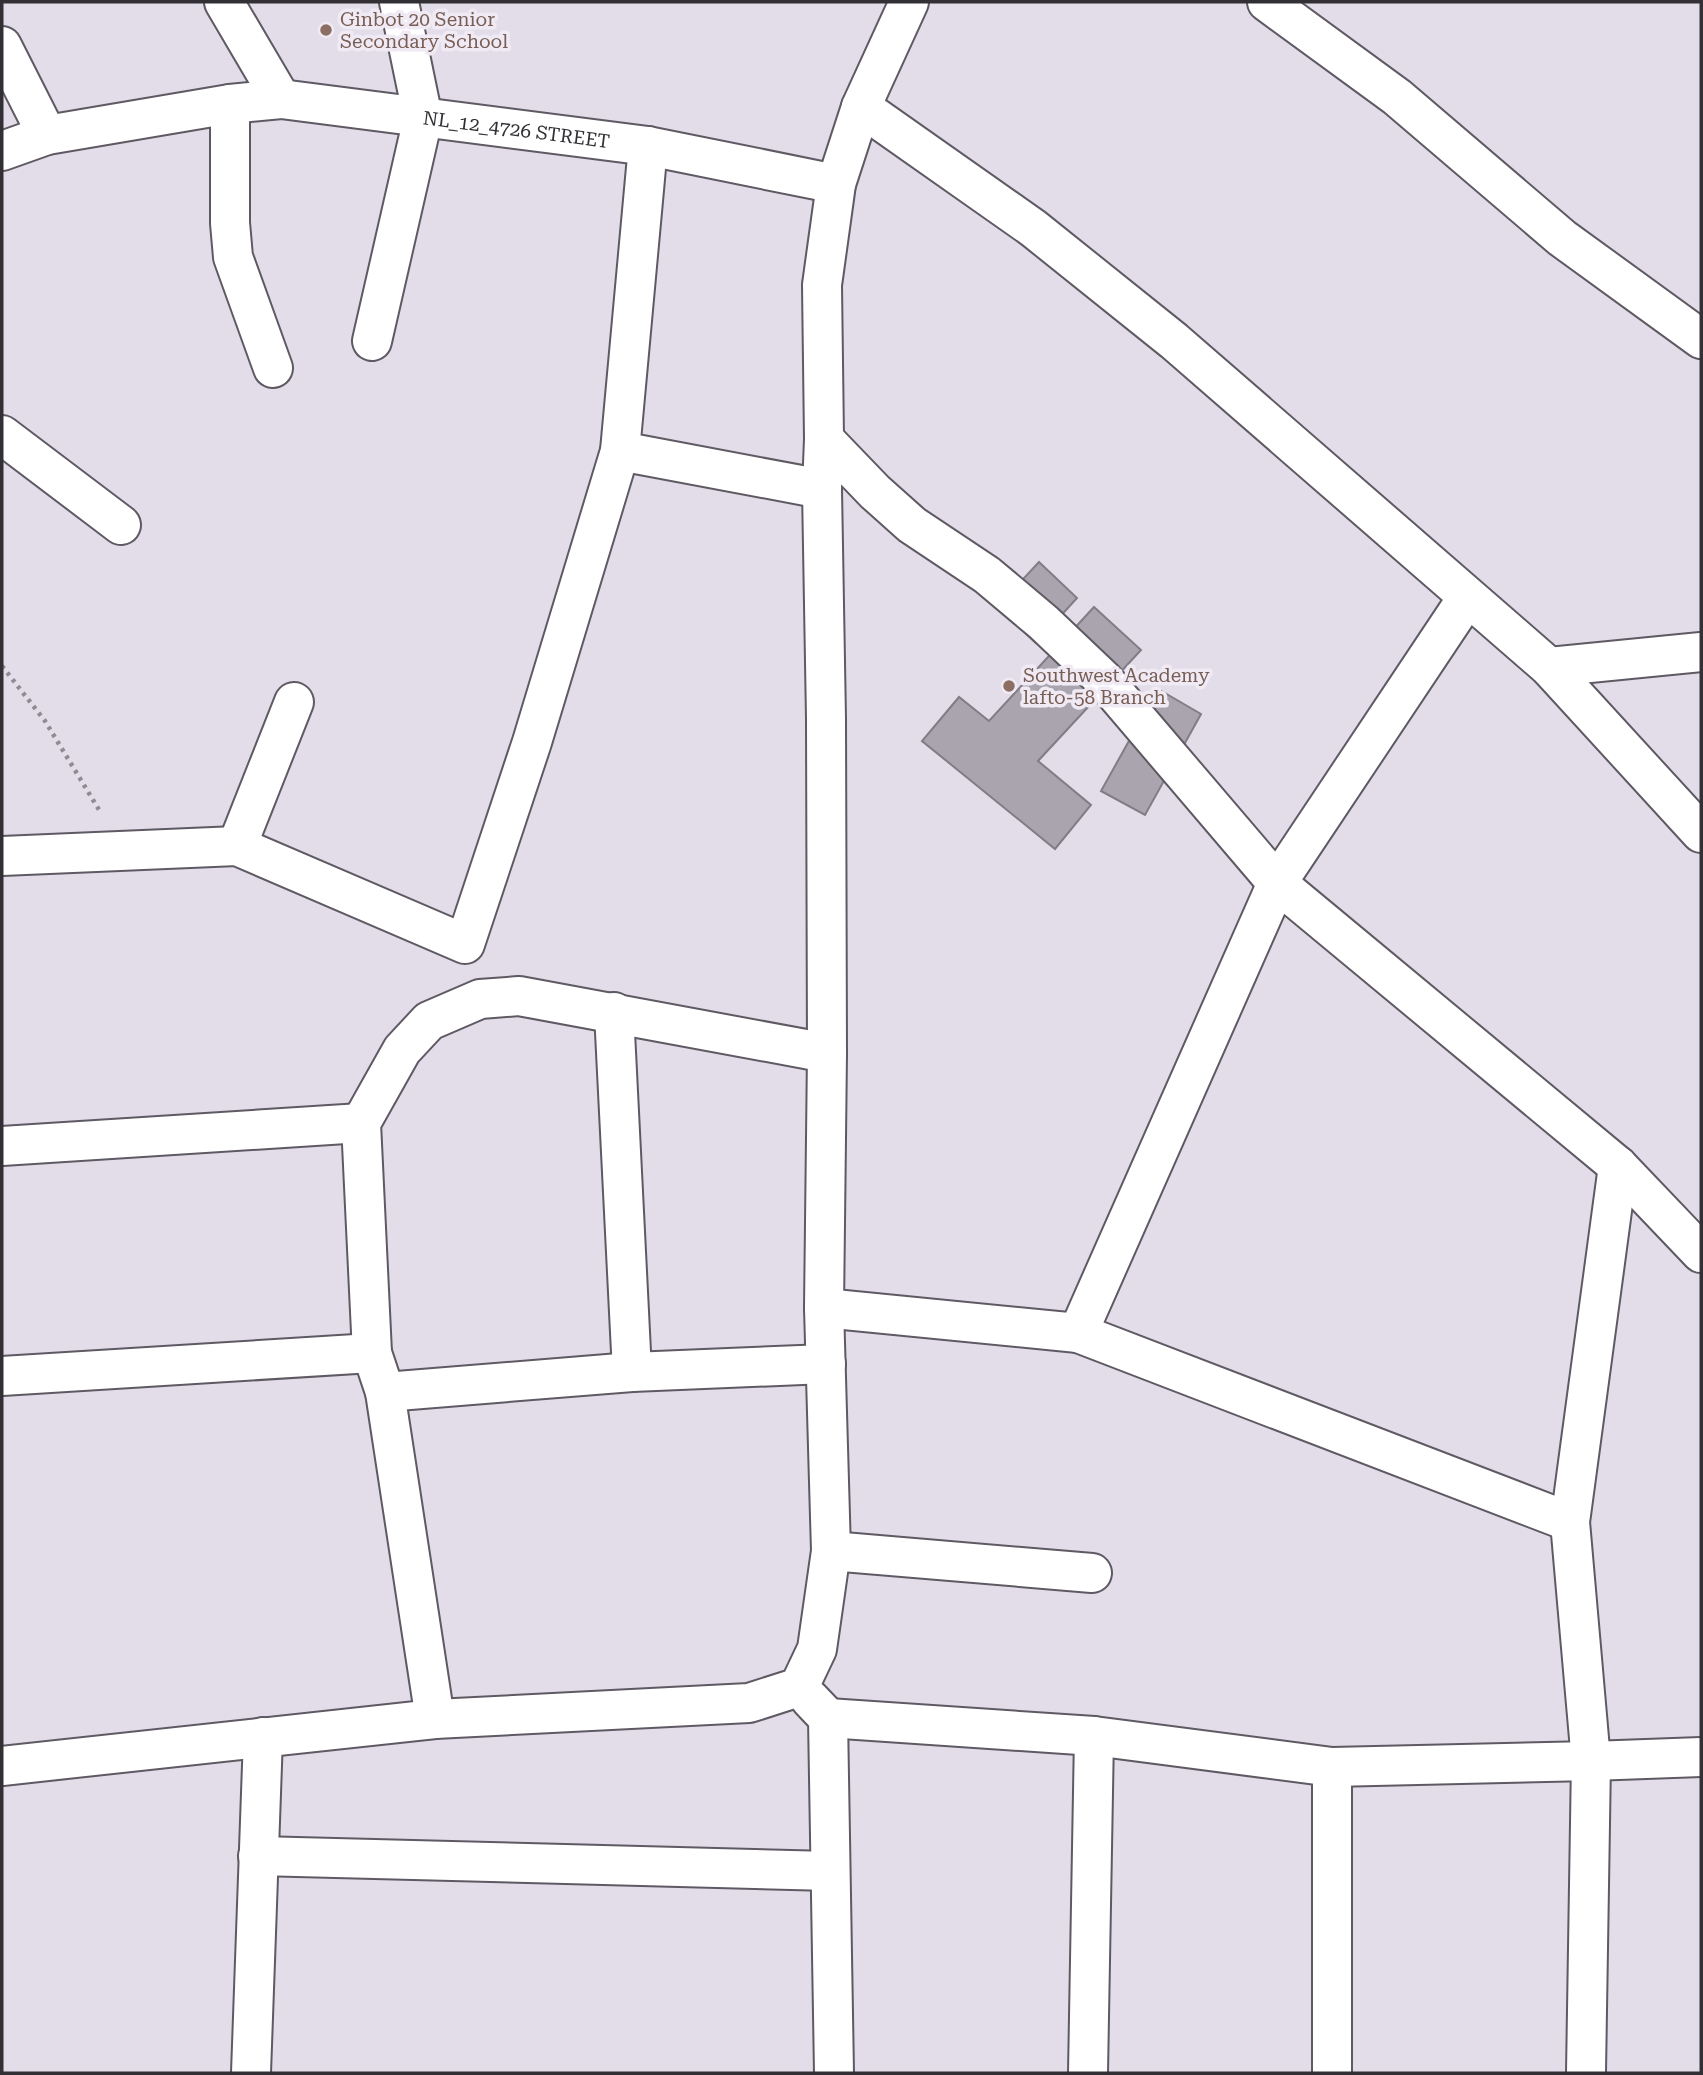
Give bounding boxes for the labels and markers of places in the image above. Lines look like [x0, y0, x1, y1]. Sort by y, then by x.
place label: Ginbot 20 Senior Secondary School [340, 8, 508, 53]
marker: Ginbot 20 Senior Secondary School [318, 22, 334, 38]
place label: Southwest Academy lafto-58 Branch [1023, 664, 1210, 709]
marker: Southwest Academy lafto-58 Branch [1001, 678, 1017, 694]

